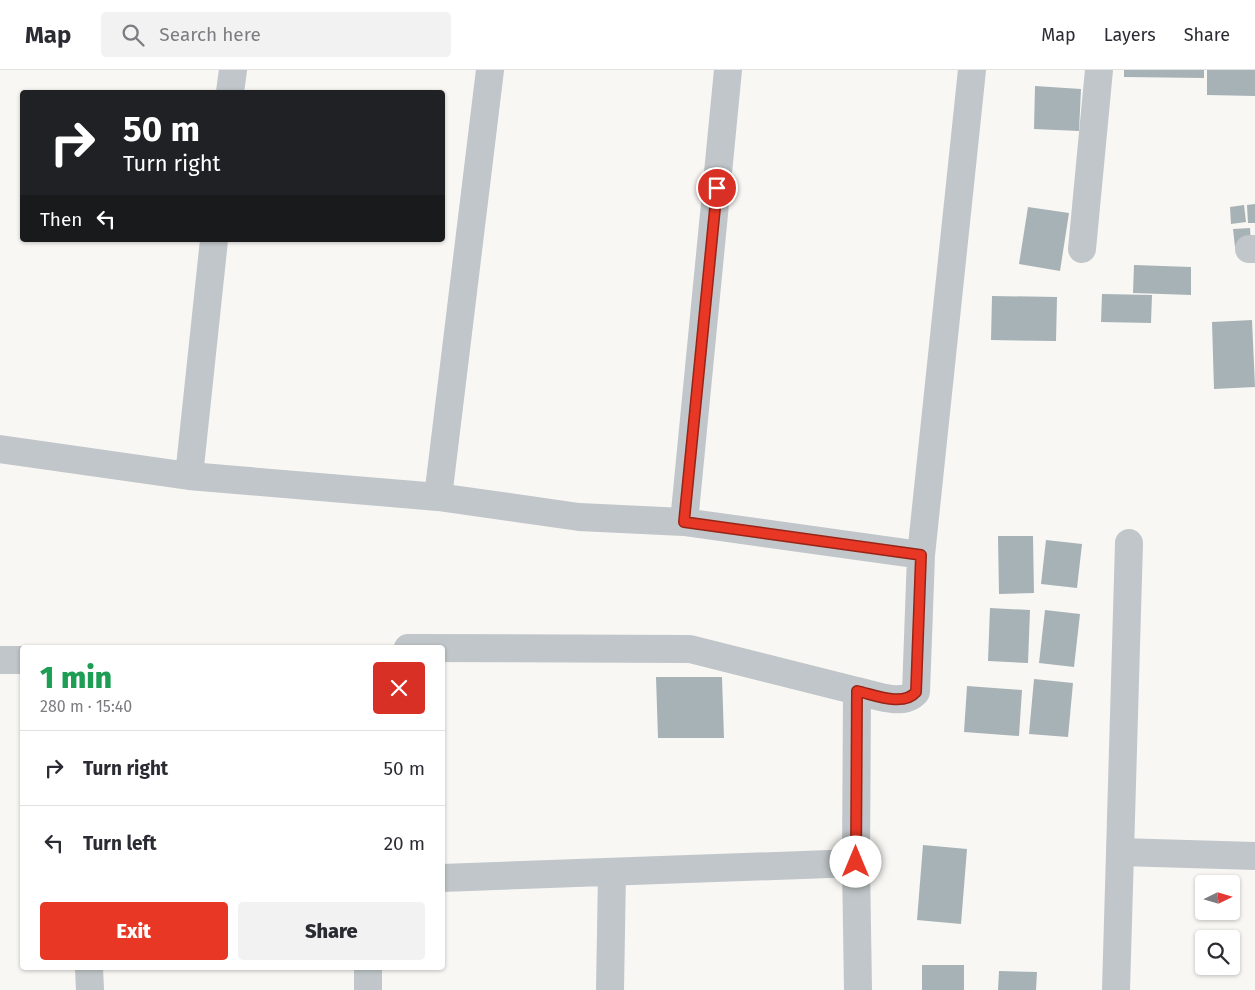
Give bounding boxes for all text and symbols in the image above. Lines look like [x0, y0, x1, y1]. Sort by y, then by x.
search box [101, 12, 451, 57]
text: Map [25, 21, 71, 49]
icon: search [119, 21, 147, 49]
text: Search here [159, 23, 261, 46]
text: Map [1041, 24, 1076, 46]
text: Layers [1104, 24, 1156, 46]
text: Share [1184, 24, 1230, 46]
text: 50 m [123, 108, 200, 150]
icon: right [40, 110, 105, 175]
text: Turn right [123, 150, 220, 177]
pin [696, 167, 738, 209]
icon: arrive [703, 174, 731, 202]
icon: left [92, 205, 120, 233]
text: Then [40, 208, 82, 231]
text: 1 min [40, 660, 112, 696]
button: close [373, 662, 425, 714]
text: 280 m · 15:40 [40, 697, 132, 716]
icon: right [40, 754, 68, 782]
text: Turn right [83, 757, 168, 780]
text: 50 m [384, 757, 425, 780]
icon: left [40, 829, 68, 857]
text: Turn left [83, 832, 157, 855]
text: 20 m [384, 832, 425, 855]
position arrow [829, 835, 881, 887]
north arrow [1195, 875, 1240, 920]
map controls [1195, 875, 1240, 975]
button: Exit [40, 902, 228, 960]
button: Share [238, 902, 425, 960]
button: search [1195, 930, 1240, 975]

